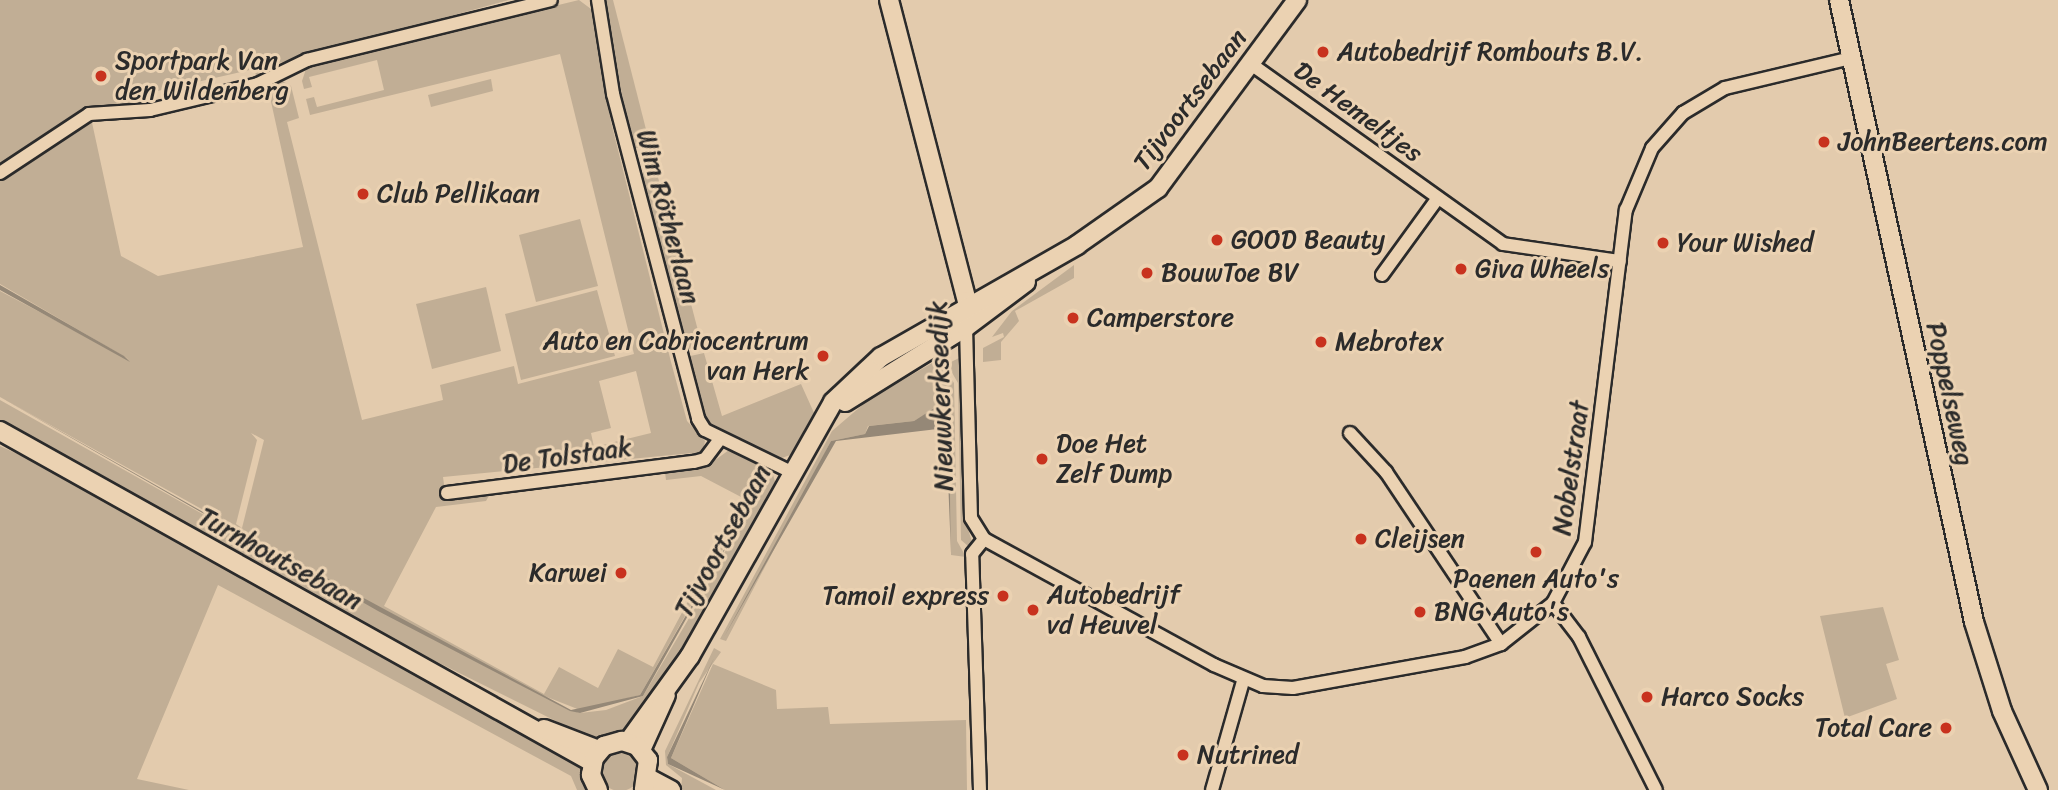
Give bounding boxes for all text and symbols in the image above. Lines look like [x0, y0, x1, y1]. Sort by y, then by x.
street label: Tijvoortsebaan [1127, 23, 1253, 177]
place label: Autobedrijf Rombouts B.V. [1337, 36, 1644, 68]
marker: Autobedrijf Rombouts B.V. [1315, 44, 1331, 60]
place label: Sportpark Van den Wildenberg [115, 45, 289, 106]
street label: De Hemeltjes [1288, 55, 1428, 169]
marker: Sportpark Van den Wildenberg [93, 68, 109, 84]
street label: Wim Rötherlaan [630, 126, 706, 308]
place label: JohnBeertens.com [1838, 126, 2048, 158]
marker: JohnBeertens.com [1816, 134, 1832, 150]
place label: Club Pellikaan [377, 178, 540, 210]
marker: Club Pellikaan [355, 186, 371, 202]
place label: GOOD Beauty [1231, 224, 1385, 256]
place label: Your Wished [1677, 227, 1813, 259]
marker: GOOD Beauty [1209, 232, 1225, 248]
marker: Your Wished [1655, 235, 1671, 251]
place label: Giva Wheels [1475, 253, 1609, 285]
place label: BouwToe BV [1161, 257, 1299, 289]
marker: Giva Wheels [1453, 261, 1469, 277]
marker: BouwToe BV [1139, 265, 1155, 281]
street label: Nieuwkerksedijk [922, 300, 960, 492]
place label: Camperstore [1087, 302, 1234, 334]
marker: Camperstore [1065, 310, 1081, 326]
street label: Poppelseweg [1920, 319, 1980, 469]
place label: Auto en Cabriocentrum van Herk [542, 325, 809, 386]
place label: Mebrotex [1335, 326, 1444, 358]
marker: Mebrotex [1313, 334, 1329, 350]
marker: Auto en Cabriocentrum van Herk [815, 348, 831, 364]
street label: Nobelstraat [1546, 399, 1596, 537]
place label: Doe Het Zelf Dump [1056, 428, 1172, 490]
street label: De Tolstaak [500, 431, 634, 481]
marker: Doe Het Zelf Dump [1034, 451, 1050, 467]
street label: Tijvoortsebaan [668, 459, 778, 623]
street label: Turnhoutsebaan [193, 501, 367, 617]
place label: Cleijsen [1375, 523, 1465, 555]
marker: Cleijsen [1353, 531, 1369, 547]
marker: Paenen Auto's [1528, 544, 1544, 560]
place label: Karwei [529, 557, 607, 589]
place label: Paenen Auto's [1453, 563, 1619, 595]
marker: Karwei [613, 565, 629, 581]
place label: Autobedrijf vd Heuvel [1047, 579, 1180, 640]
place label: Tamoil express [821, 580, 989, 612]
marker: Tamoil express [995, 588, 1011, 604]
place label: BNG Auto's [1434, 596, 1569, 628]
marker: Autobedrijf vd Heuvel [1025, 602, 1041, 618]
marker: BNG Auto's [1412, 604, 1428, 620]
place label: Harco Socks [1661, 681, 1803, 713]
marker: Harco Socks [1639, 689, 1655, 705]
place label: Total Care [1815, 712, 1932, 744]
marker: Total Care [1938, 720, 1954, 736]
place label: Nutrined [1197, 739, 1299, 771]
marker: Nutrined [1175, 747, 1191, 763]

